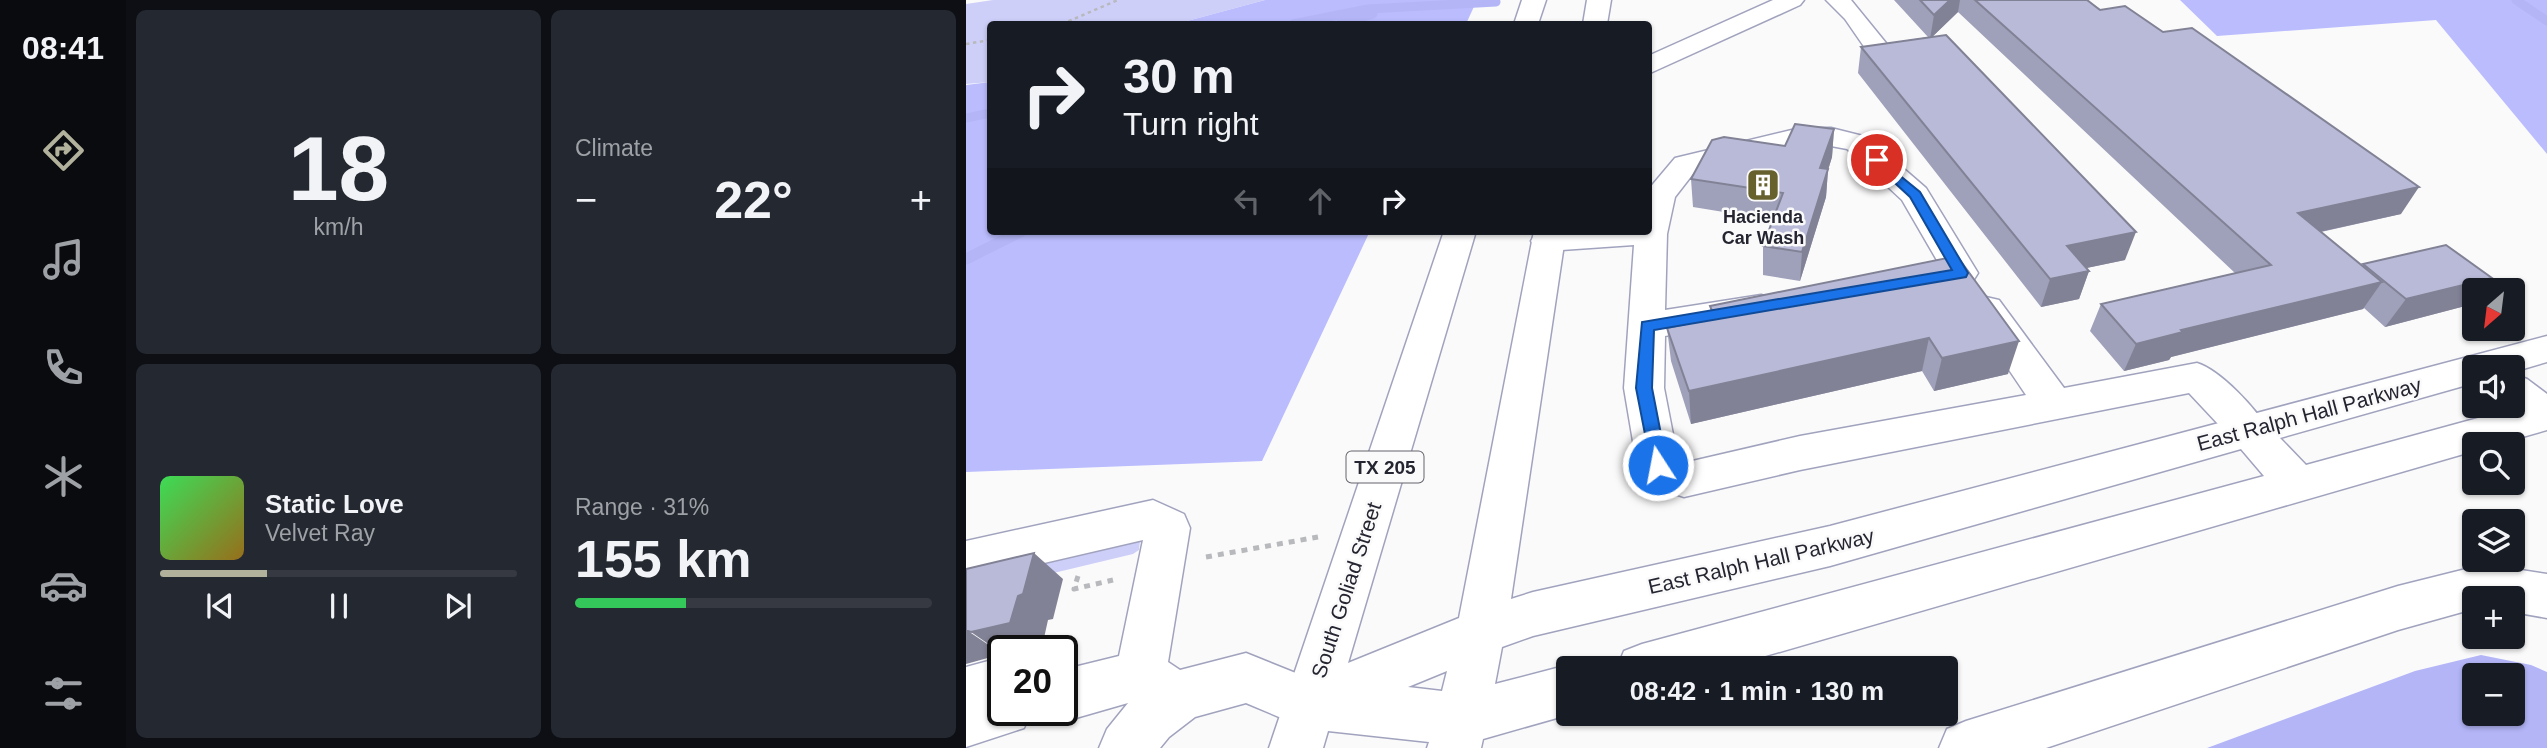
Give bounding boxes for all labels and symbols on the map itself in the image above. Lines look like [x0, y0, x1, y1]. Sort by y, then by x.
pin [1847, 130, 1907, 190]
building icon: Hacienda Car Wash [1744, 166, 1782, 204]
place label: Hacienda Car Wash [1722, 207, 1804, 248]
north arrow [2462, 278, 2525, 341]
street label: East Ralph Hall Parkway [2194, 373, 2424, 455]
position arrow [1621, 428, 1695, 502]
road number: TX 205 [1346, 452, 1424, 482]
street label: South Goliad Street [1307, 499, 1385, 681]
street label: East Ralph Hall Parkway [1646, 524, 1877, 598]
speed limit sign: 20 [987, 635, 1078, 726]

